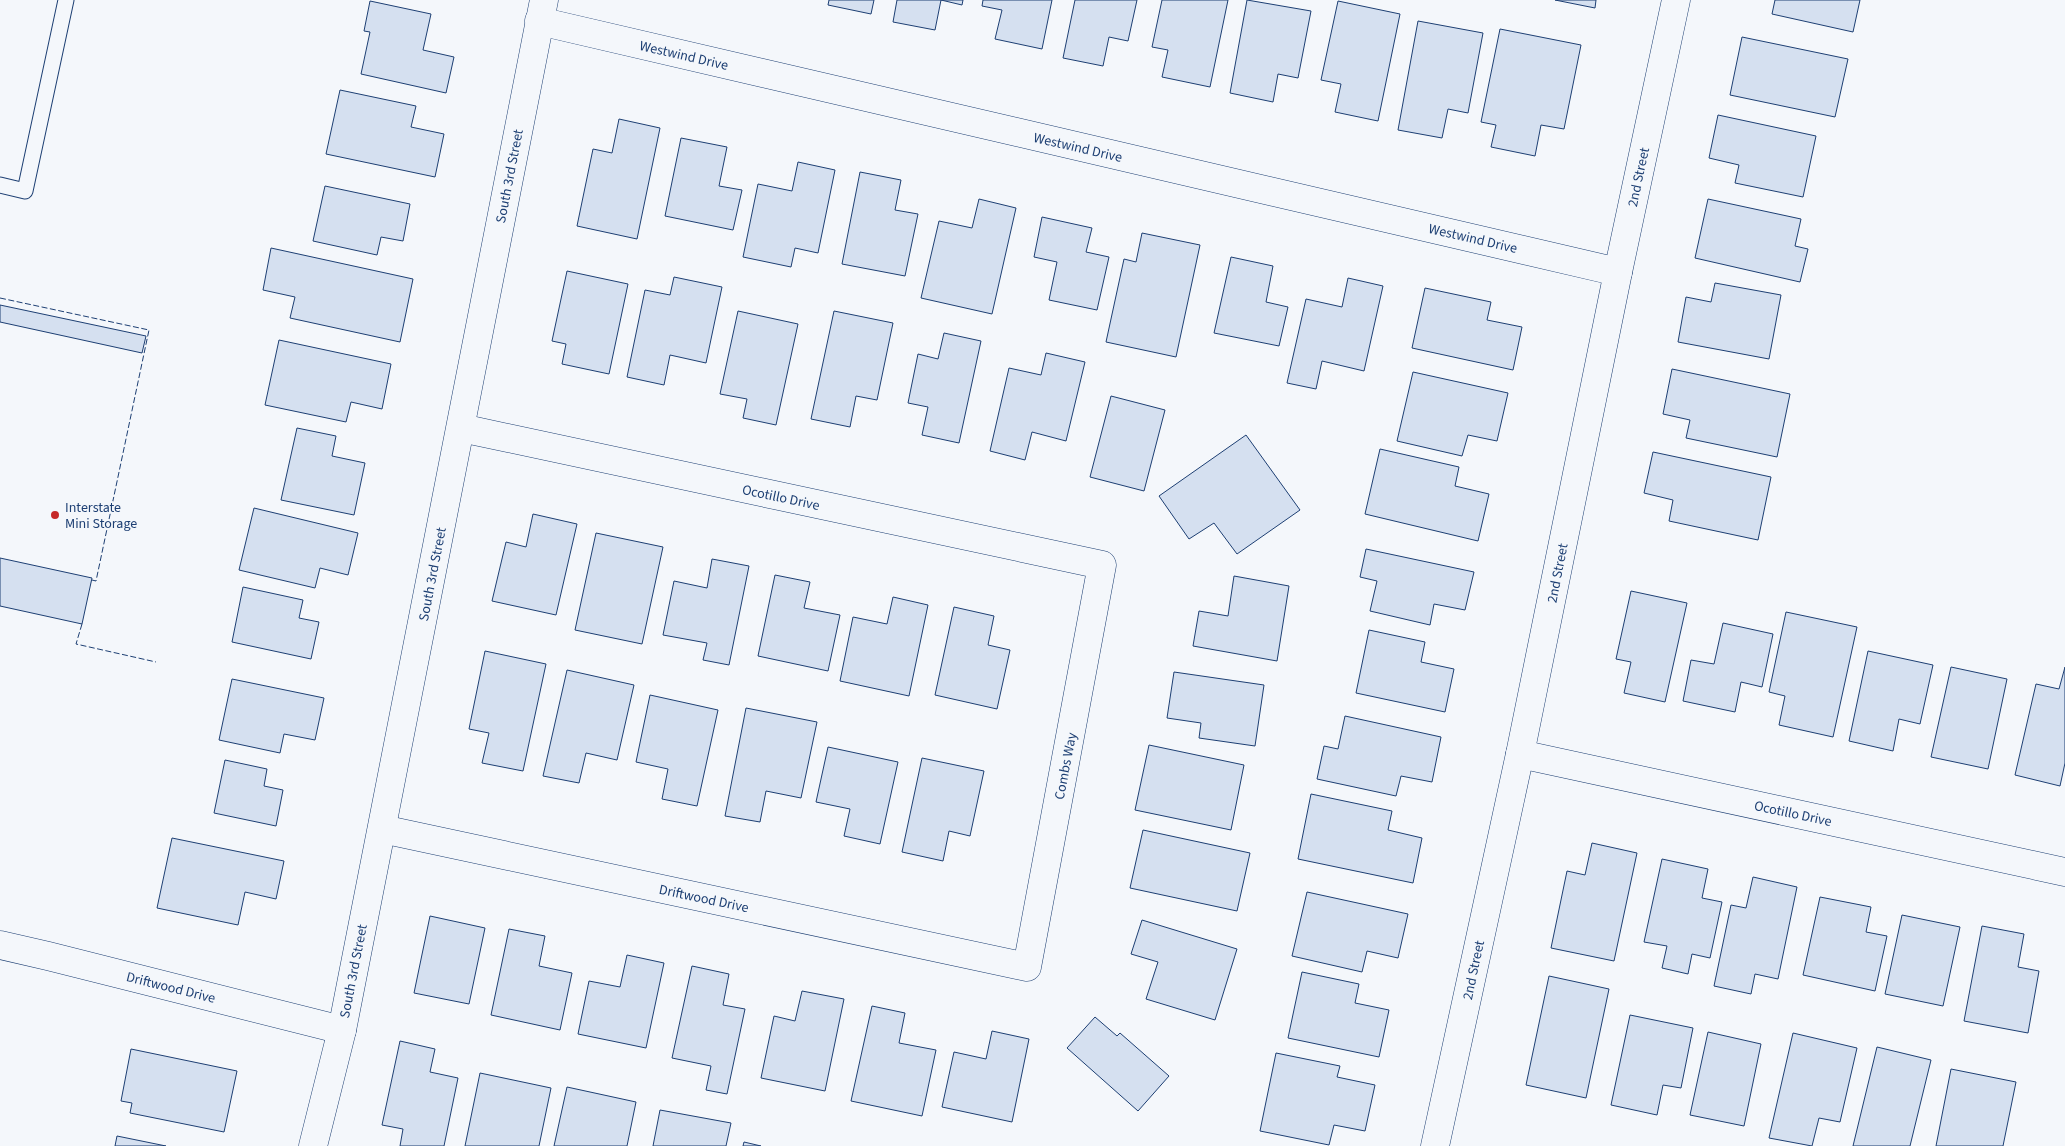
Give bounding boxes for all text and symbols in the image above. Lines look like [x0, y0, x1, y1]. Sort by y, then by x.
street label: Westwind Drive [638, 36, 730, 76]
street label: South 3rd Street [491, 127, 529, 225]
street label: Westwind Drive [1032, 128, 1124, 168]
street label: 2nd Street [1623, 145, 1655, 209]
street label: Westwind Drive [1427, 219, 1519, 259]
street label: Ocotillo Drive [740, 480, 821, 516]
place label: Interstate Mini Storage [65, 498, 137, 534]
marker: Interstate Mini Storage [49, 509, 61, 521]
street label: South 3rd Street [414, 525, 452, 623]
street label: 2nd Street [1542, 541, 1574, 605]
street label: Combs Way [1050, 730, 1082, 801]
street label: Ocotillo Drive [1752, 796, 1833, 832]
street label: Driftwood Drive [657, 880, 751, 918]
street label: South 3rd Street [335, 922, 373, 1020]
street label: 2nd Street [1458, 938, 1490, 1002]
street label: Driftwood Drive [124, 967, 218, 1009]

